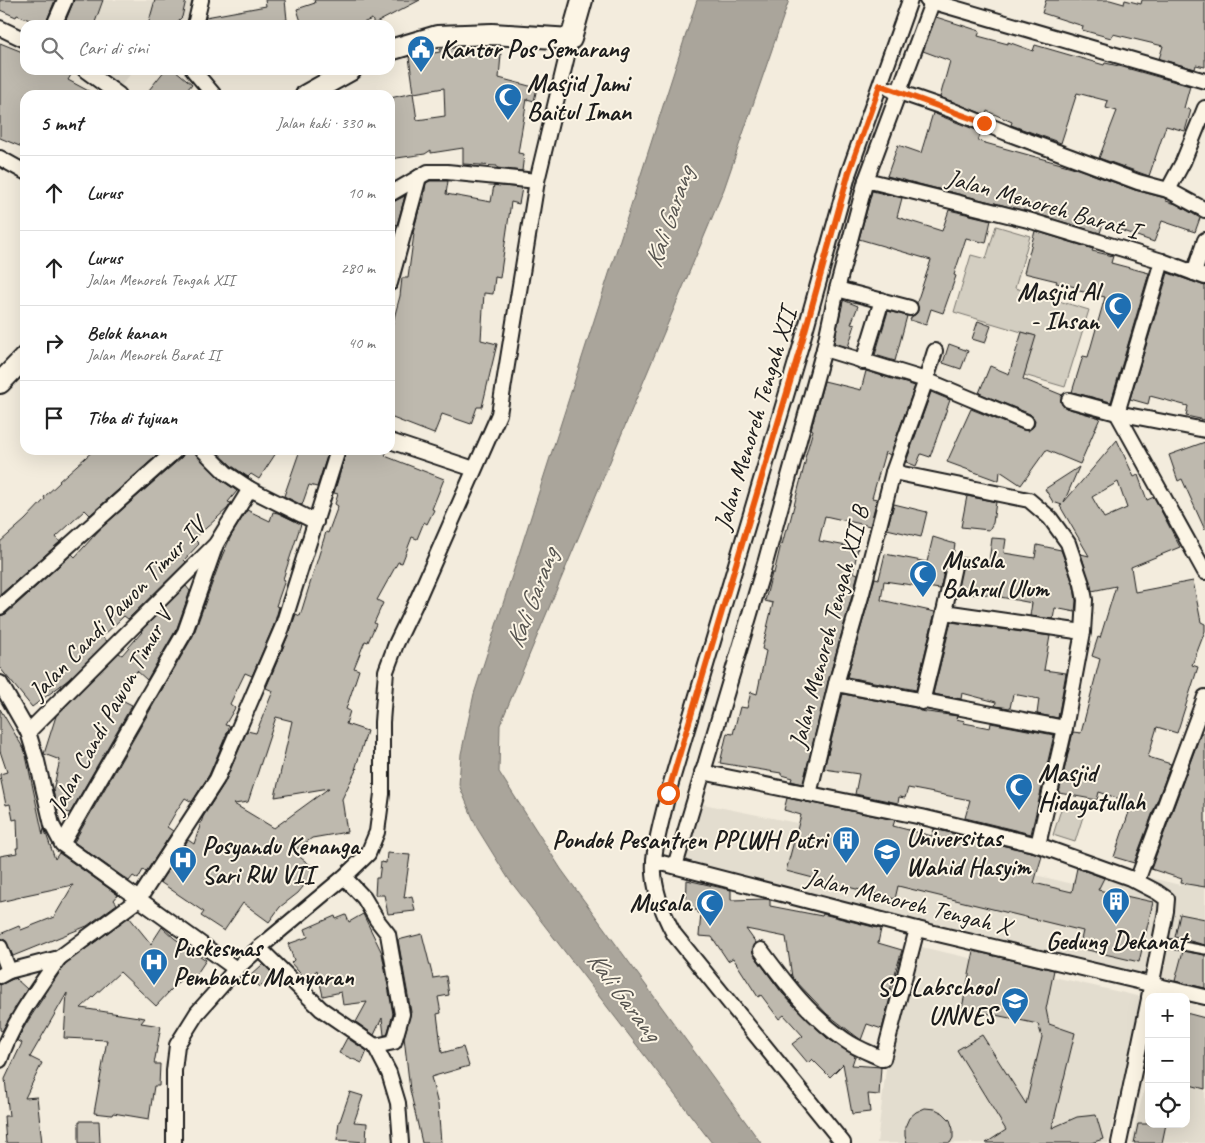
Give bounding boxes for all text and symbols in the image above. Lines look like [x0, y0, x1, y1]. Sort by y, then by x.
search box [20, 20, 395, 75]
place label: Kantor Pos Semarang [440, 33, 631, 65]
icon: search [38, 34, 66, 62]
public building icon: Kantor Pos Semarang [406, 34, 436, 73]
text: Cari di sini [78, 36, 148, 60]
place label: Masjid Jami Baitul Iman [527, 67, 633, 128]
mosque icon: Masjid Jami Baitul Iman [493, 82, 523, 121]
text: 5 mnt [40, 110, 83, 136]
route end [973, 112, 996, 135]
text: Jalan kaki · 330 m [277, 113, 375, 133]
water label: Kali Garang [636, 159, 703, 272]
street label: Jalan Menoreh Barat I [942, 161, 1148, 248]
icon: ahead [40, 179, 68, 207]
text: Lurus [87, 181, 122, 205]
text: 10 m [348, 183, 375, 203]
text: Lurus [87, 246, 122, 270]
icon: ahead [40, 254, 68, 282]
text: 280 m [341, 258, 375, 278]
text: Jalan Menoreh Tengah XII [87, 270, 235, 290]
place label: Masjid Al - Ihsan [1017, 276, 1104, 337]
mosque icon: Masjid Al - Ihsan [1103, 291, 1133, 330]
street label: Jalan Menoreh Tengah XII [706, 299, 805, 535]
text: Belok kanan [87, 321, 166, 345]
icon: right [40, 329, 68, 357]
text: 40 m [348, 333, 375, 353]
text: Jalan Menoreh Barat II [87, 345, 221, 365]
icon: arrive [40, 404, 68, 432]
text: Tiba di tujuan [87, 406, 177, 430]
street label: Jalan Menoreh Tengah XII B [781, 500, 877, 753]
street label: Jalan Candi Pawon Timur IV [21, 508, 216, 708]
water label: Kali Garang [498, 540, 567, 652]
place label: Musala Bahrul Ulum [942, 544, 1050, 605]
mosque icon: Musala Bahrul Ulum [908, 559, 938, 598]
street label: Jalan Candi Pawon Timur V [40, 598, 182, 820]
place label: Masjid Hidayatullah [1038, 757, 1146, 818]
mosque icon: Masjid Hidayatullah [1004, 772, 1034, 811]
route start [657, 782, 680, 805]
place label: Universitas Wahid Hasyim [906, 822, 1032, 883]
place label: Pondok Pesantren PPLWH Putri [552, 824, 830, 856]
building icon: Pondok Pesantren PPLWH Putri [831, 825, 861, 864]
place label: Posyandu Kenanga Sari RW VII [202, 830, 362, 891]
school or university icon: Universitas Wahid Hasyim [872, 837, 902, 876]
hospital icon: Posyandu Kenanga Sari RW VII [168, 845, 198, 884]
street label: Jalan Menoreh Tengah X [801, 861, 1018, 944]
building icon: Gedung Dekanat [1101, 886, 1131, 925]
place label: Musala [630, 887, 694, 919]
mosque icon: Musala [695, 888, 725, 927]
place label: Gedung Dekanat [1046, 925, 1190, 957]
place label: Puskesmas Pembantu Manyaran [173, 932, 354, 993]
water label: Kali Garang [580, 945, 671, 1051]
hospital icon: Puskesmas Pembantu Manyaran [139, 947, 169, 986]
place label: SD Labschool UNNES [877, 971, 1001, 1032]
school or university icon: SD Labschool UNNES [1000, 986, 1030, 1025]
map controls [1145, 993, 1190, 1128]
button: + [1145, 993, 1190, 1038]
button: − [1145, 1038, 1190, 1083]
button: locate [1145, 1083, 1190, 1128]

